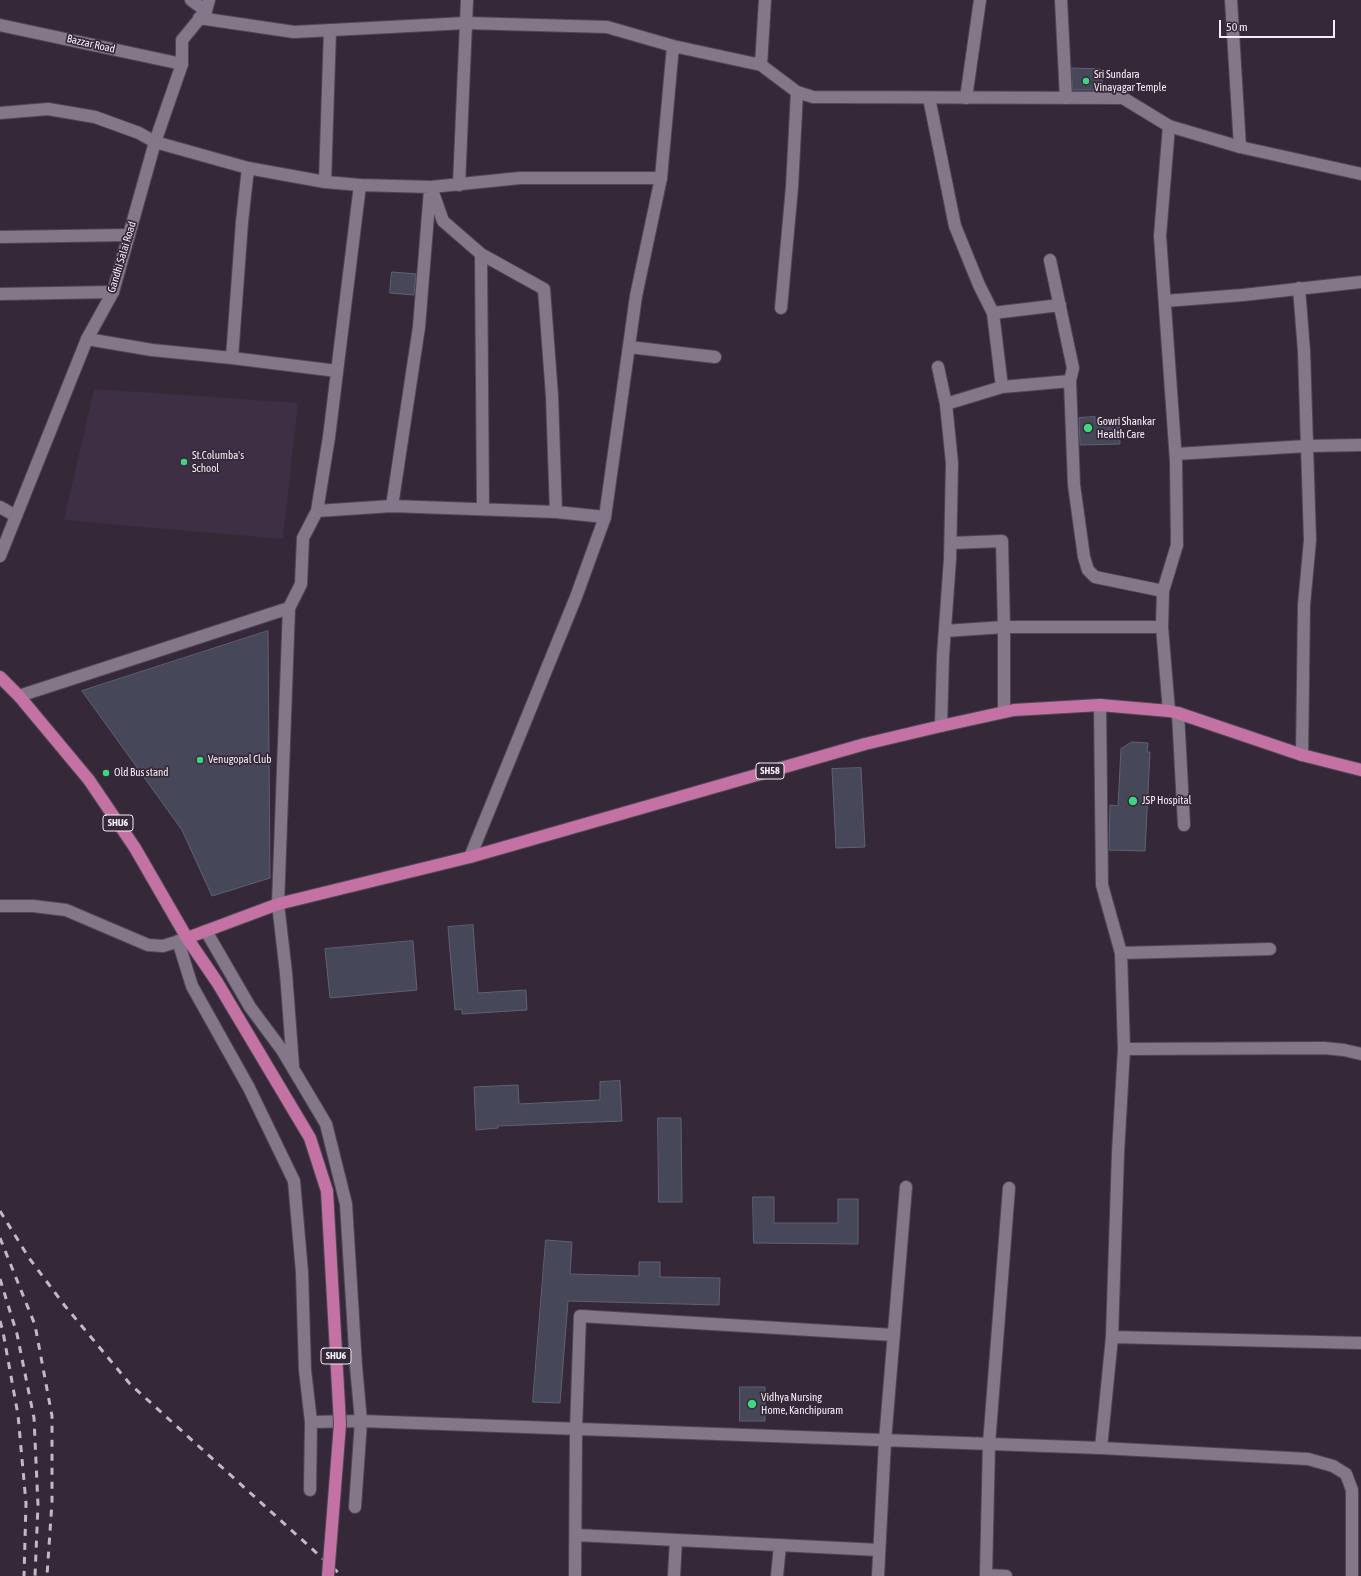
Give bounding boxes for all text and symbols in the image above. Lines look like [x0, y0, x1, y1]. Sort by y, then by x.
scale bar [1221, 12, 1337, 38]
text: 50 m [1226, 20, 1248, 34]
street label: Bazzar Road [66, 32, 116, 56]
place label: Sri Sundara Vinayagar Temple [1094, 68, 1166, 94]
marker: Sri Sundara Vinayagar Temple [1081, 76, 1091, 86]
street label: Gandhi Salai Road [105, 220, 139, 294]
place label: Gowri Shankar Health Care [1097, 415, 1155, 441]
marker: Gowri Shankar Health Care [1082, 422, 1094, 434]
place label: St.Columba's School [192, 449, 244, 475]
marker: St.Columba's School [179, 457, 189, 467]
place label: Venugopal Club [208, 753, 272, 767]
marker: Venugopal Club [195, 755, 205, 765]
road number: SH58 [756, 763, 784, 779]
place label: Old Bus stand [114, 766, 169, 780]
marker: Old Bus stand [101, 768, 111, 778]
place label: JSP Hospital [1142, 794, 1191, 808]
marker: JSP Hospital [1127, 795, 1139, 807]
road number: SHU6 [103, 815, 133, 831]
road number: SHU6 [321, 1348, 351, 1364]
place label: Vidhya Nursing Home, Kanchipuram [761, 1391, 843, 1417]
marker: Vidhya Nursing Home, Kanchipuram [746, 1398, 758, 1410]

